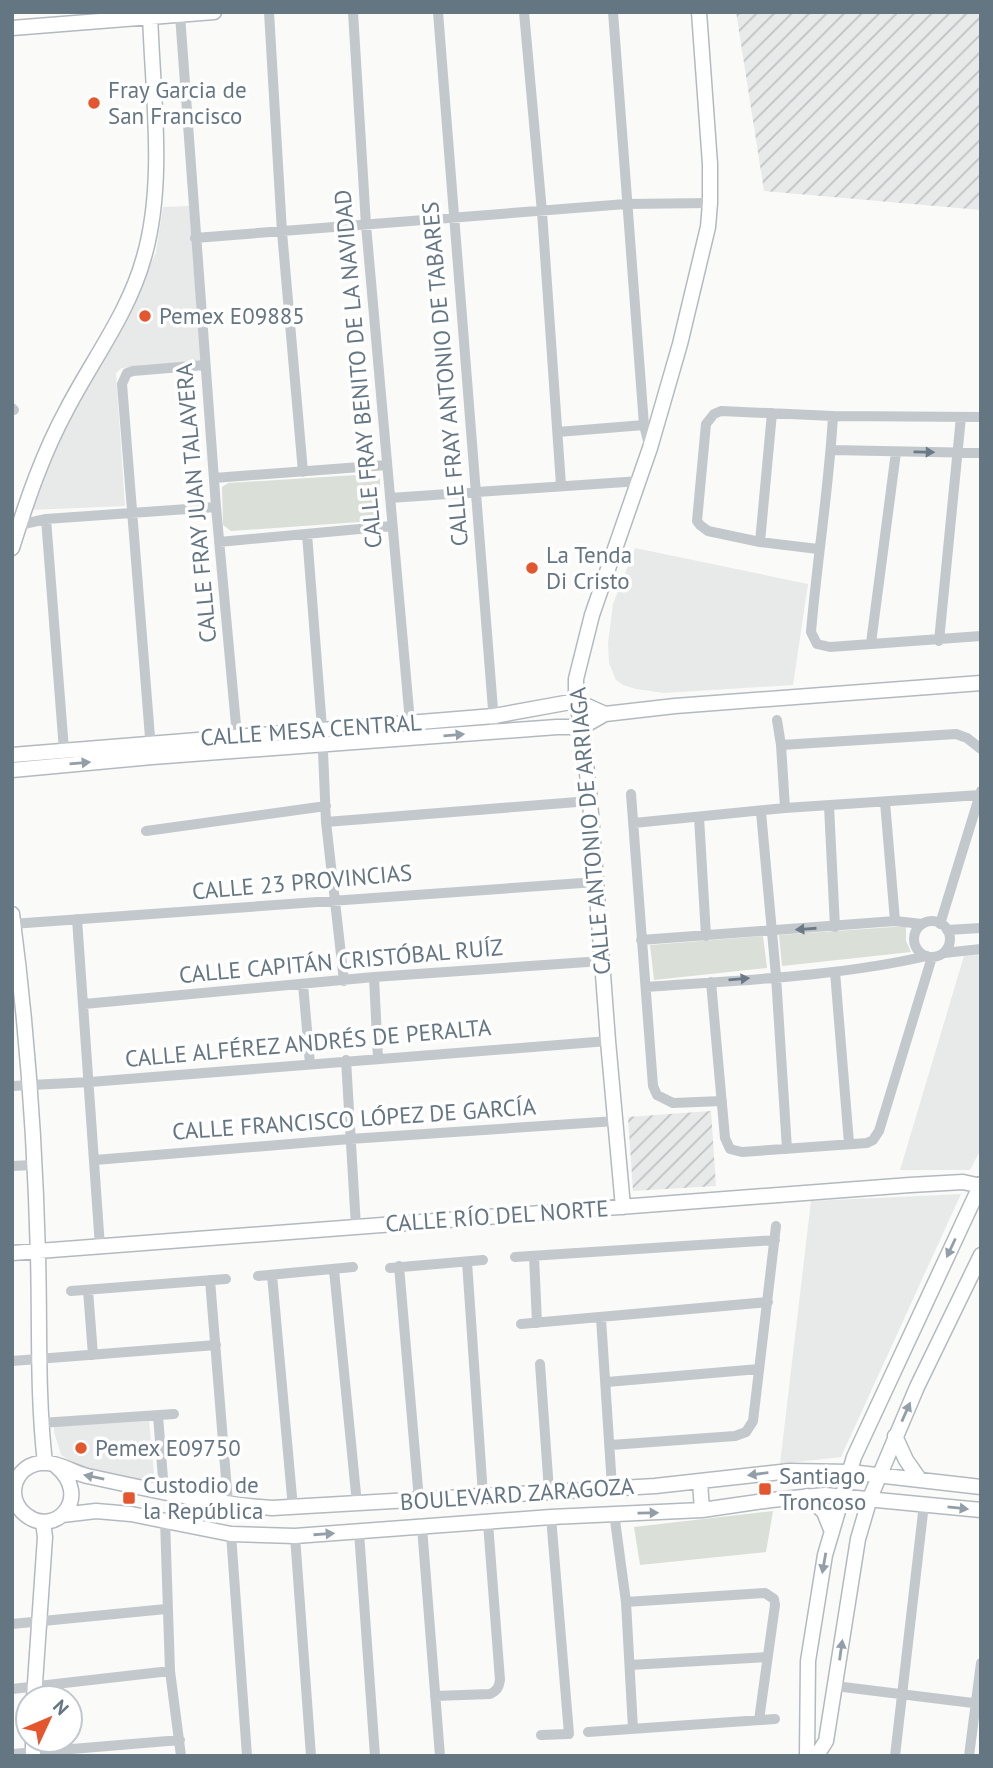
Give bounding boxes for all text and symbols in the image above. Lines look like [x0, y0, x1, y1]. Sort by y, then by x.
place label: Fray Garcia de San Francisco [108, 75, 247, 130]
marker: Fray Garcia de San Francisco [86, 95, 102, 111]
street label: CALLE FRAY BENITO DE LA NAVIDAD [327, 189, 388, 549]
street label: CALLE FRAY ANTONIO DE TABARES [415, 201, 474, 548]
place label: Pemex E09885 [159, 301, 305, 330]
marker: Pemex E09885 [137, 308, 153, 324]
street label: CALLE FRAY JUAN TALAVERA [169, 361, 222, 644]
one-way arrow [913, 446, 935, 458]
place label: La Tenda Di Cristo [546, 540, 632, 595]
marker: La Tenda Di Cristo [524, 560, 540, 576]
street label: CALLE ANTONIO DE ARRIAGA [562, 686, 617, 976]
street label: CALLE MESA CENTRAL [199, 707, 423, 752]
one-way arrow [443, 729, 465, 740]
one-way arrow [69, 758, 91, 769]
street label: CALLE 23 PROVINCIAS [191, 857, 413, 906]
one-way arrow [794, 924, 816, 935]
street label: CALLE CAPITÁN CRISTÓBAL RUÍZ [178, 932, 504, 989]
one-way arrow [728, 974, 750, 985]
street label: CALLE ALFÉREZ ANDRÉS DE PERALTA [124, 1012, 493, 1073]
street label: CALLE FRANCISCO LÓPEZ DE GARCÍA [171, 1091, 537, 1146]
street label: CALLE RÍO DEL NORTE [384, 1193, 609, 1238]
one-way arrow [945, 1238, 957, 1258]
one-way arrow [901, 1402, 912, 1423]
place label: Pemex E09750 [95, 1433, 241, 1462]
marker: Pemex E09750 [73, 1440, 89, 1456]
place label: Santiago Troncoso [779, 1461, 866, 1516]
one-way arrow [747, 1469, 769, 1480]
place label: Custodio de la República [143, 1470, 263, 1525]
street label: BOULEVARD ZARAGOZA [399, 1471, 636, 1516]
one-way arrow [83, 1472, 105, 1483]
marker: Santiago Troncoso [757, 1481, 773, 1497]
marker: Custodio de la República [121, 1490, 137, 1506]
one-way arrow [947, 1502, 969, 1513]
one-way arrow [638, 1507, 660, 1519]
one-way arrow [313, 1528, 335, 1539]
one-way arrow [818, 1552, 829, 1574]
one-way arrow [835, 1639, 846, 1661]
north arrow [14, 1684, 84, 1754]
text: N [48, 1694, 74, 1720]

